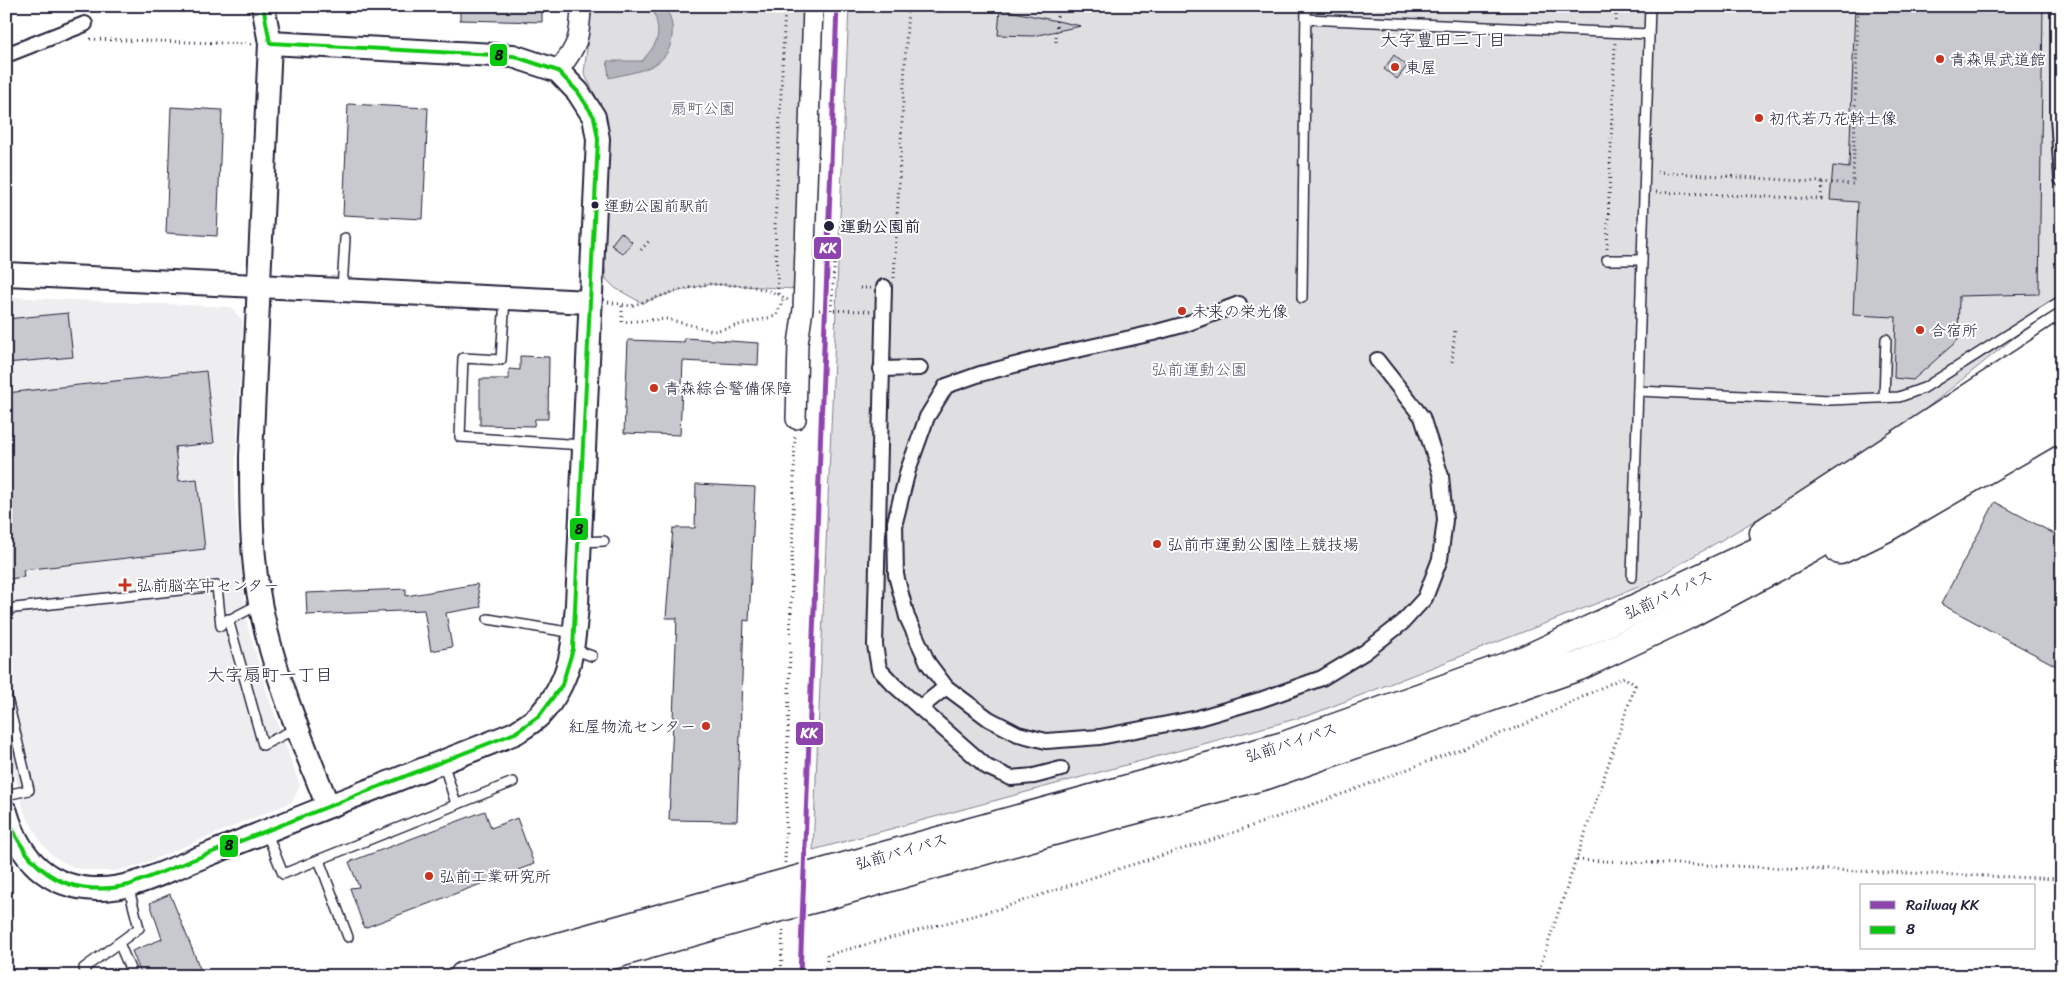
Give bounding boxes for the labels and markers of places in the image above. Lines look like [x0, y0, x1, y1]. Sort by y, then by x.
place label: 青森県武道館 [1950, 45, 2046, 74]
place label: 東屋 [1405, 53, 1437, 82]
marker: 青森県武道館 [1934, 53, 1946, 65]
marker: 東屋 [1389, 61, 1401, 73]
place label: 初代若乃花幹士像 [1769, 104, 1897, 133]
marker: 初代若乃花幹士像 [1753, 112, 1765, 124]
place label: 運動公園前駅前 [604, 193, 709, 219]
marker: 運動公園前駅前 [590, 200, 600, 210]
place label: 運動公園前 [840, 212, 920, 241]
marker: 運動公園前 [822, 219, 836, 233]
place label: 未来の栄光像 [1192, 297, 1288, 326]
marker: 未来の栄光像 [1176, 305, 1188, 317]
place label: 合宿所 [1930, 316, 1978, 345]
marker: 合宿所 [1914, 324, 1926, 336]
place label: 青森綜合警備保障 [664, 374, 792, 403]
marker: 青森綜合警備保障 [648, 382, 660, 394]
place label: 弘前市運動公園陸上競技場 [1167, 530, 1359, 559]
marker: 弘前市運動公園陸上競技場 [1151, 538, 1163, 550]
place label: 弘前脳卒中センター [136, 571, 279, 600]
marker: 弘前脳卒中センター [118, 578, 132, 592]
place label: 紅屋物流センター [569, 712, 696, 741]
marker: 紅屋物流センター [700, 720, 712, 732]
place label: 弘前工業研究所 [439, 862, 551, 891]
marker: 弘前工業研究所 [423, 870, 435, 882]

